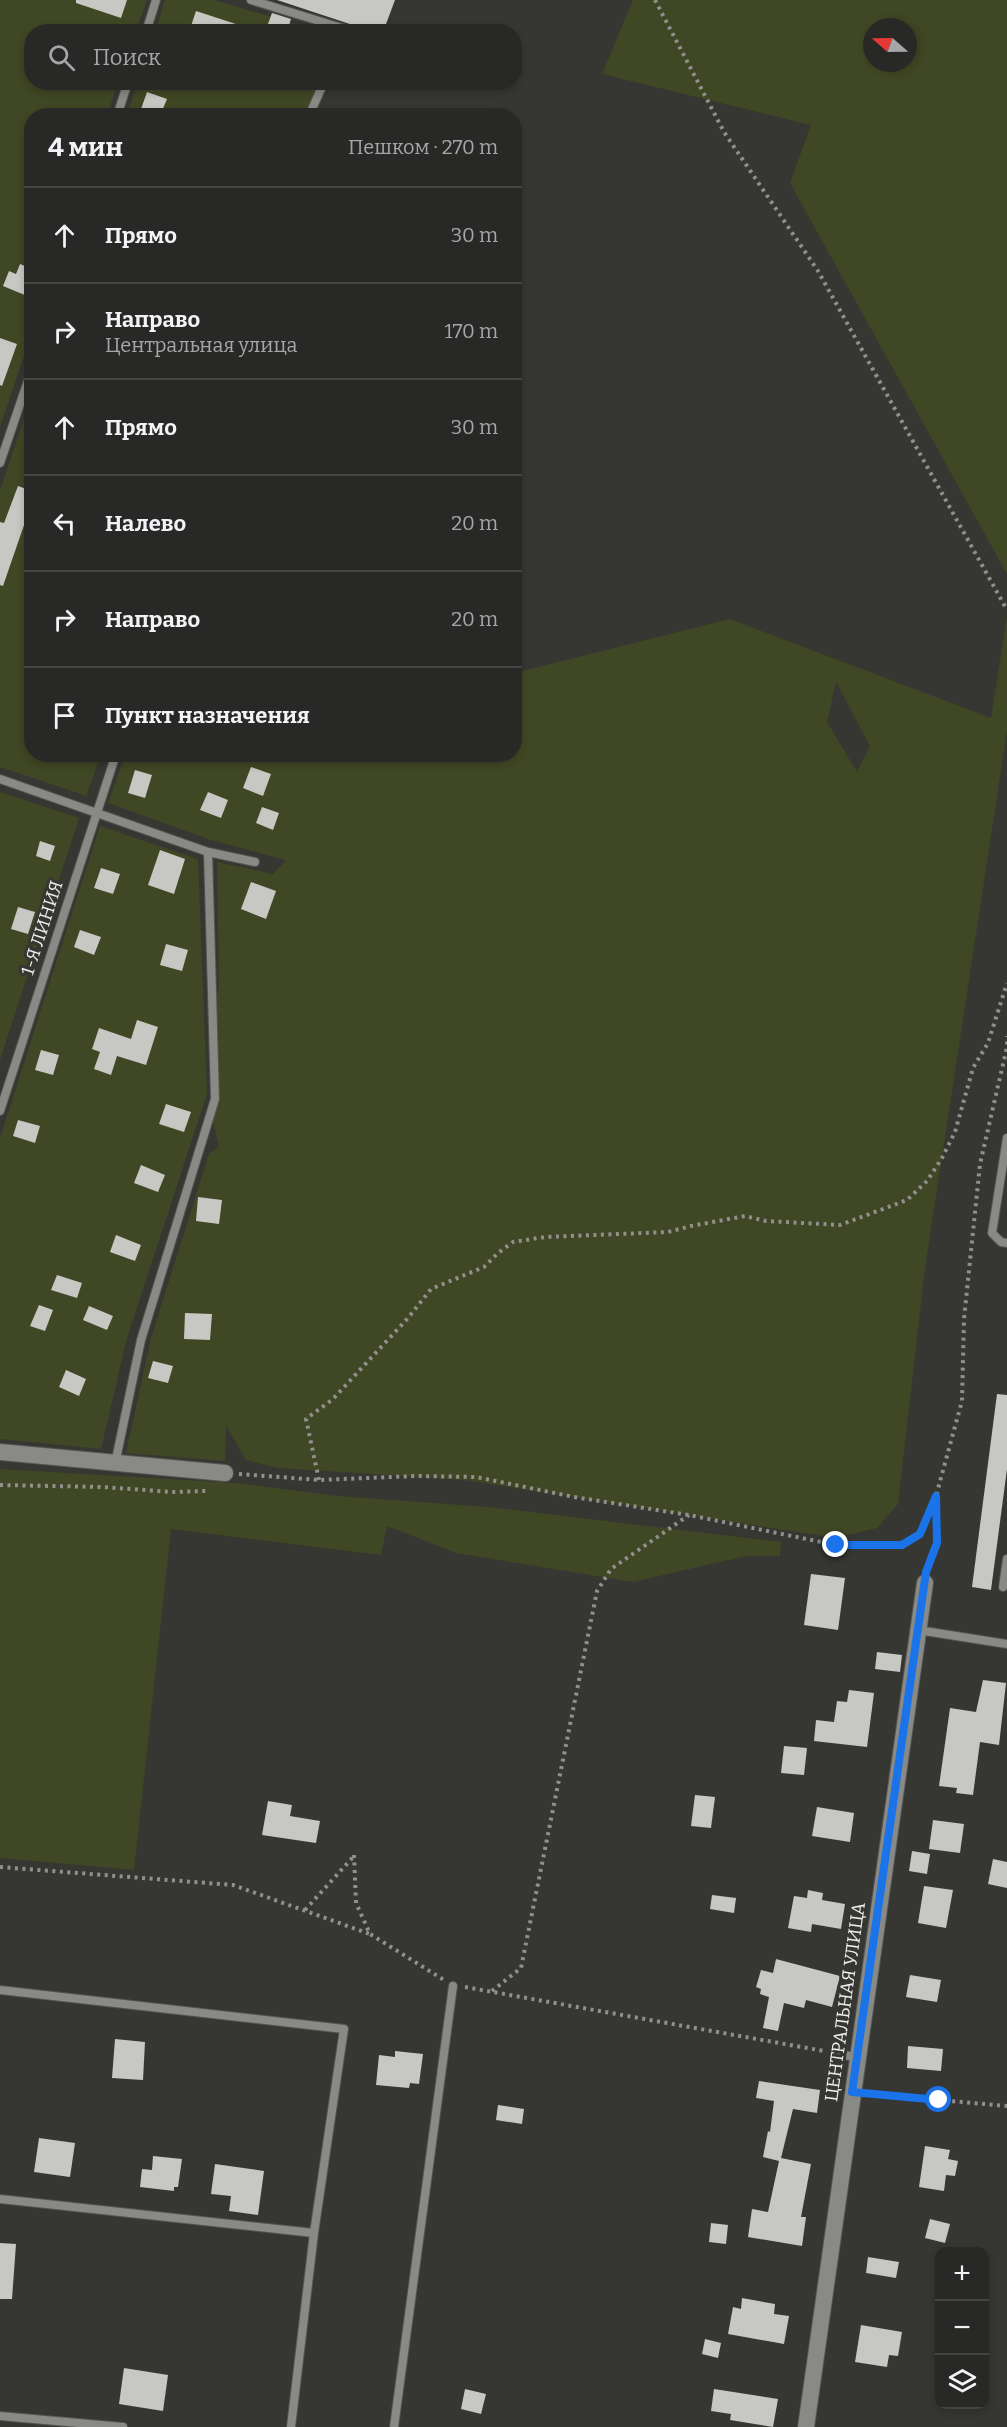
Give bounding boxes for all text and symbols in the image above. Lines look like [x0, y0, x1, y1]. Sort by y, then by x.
north arrow [863, 18, 917, 72]
search box [24, 24, 522, 90]
icon: search [45, 41, 78, 74]
text: Поиск [93, 44, 161, 71]
text: 4 мин [48, 132, 123, 163]
text: Пешком · 270 m [348, 135, 498, 159]
icon: ahead [48, 219, 81, 252]
text: Прямо [105, 222, 177, 249]
text: 30 m [451, 223, 498, 247]
text: Направо [105, 306, 200, 333]
icon: right [48, 315, 81, 348]
text: 170 m [445, 319, 498, 343]
text: Центральная улица [105, 333, 298, 357]
icon: ahead [48, 411, 81, 444]
text: Прямо [105, 414, 177, 441]
text: 30 m [451, 415, 498, 439]
icon: left [48, 507, 81, 540]
text: Налево [105, 510, 186, 537]
text: 20 m [451, 511, 498, 535]
icon: right [48, 603, 81, 636]
text: Направо [105, 606, 200, 633]
text: 20 m [451, 607, 498, 631]
icon: arrive [48, 699, 81, 732]
text: Пункт назначения [105, 702, 310, 729]
street label: 1-Я ЛИНИЯ [16, 878, 68, 978]
route end [822, 1531, 848, 1557]
street label: ЦЕНТРАЛЬНАЯ УЛИЦА [820, 1901, 870, 2103]
route start [925, 2086, 951, 2112]
map controls [935, 2247, 989, 2409]
button: + [935, 2247, 989, 2301]
button: − [935, 2301, 989, 2355]
button: layers [935, 2355, 989, 2409]

